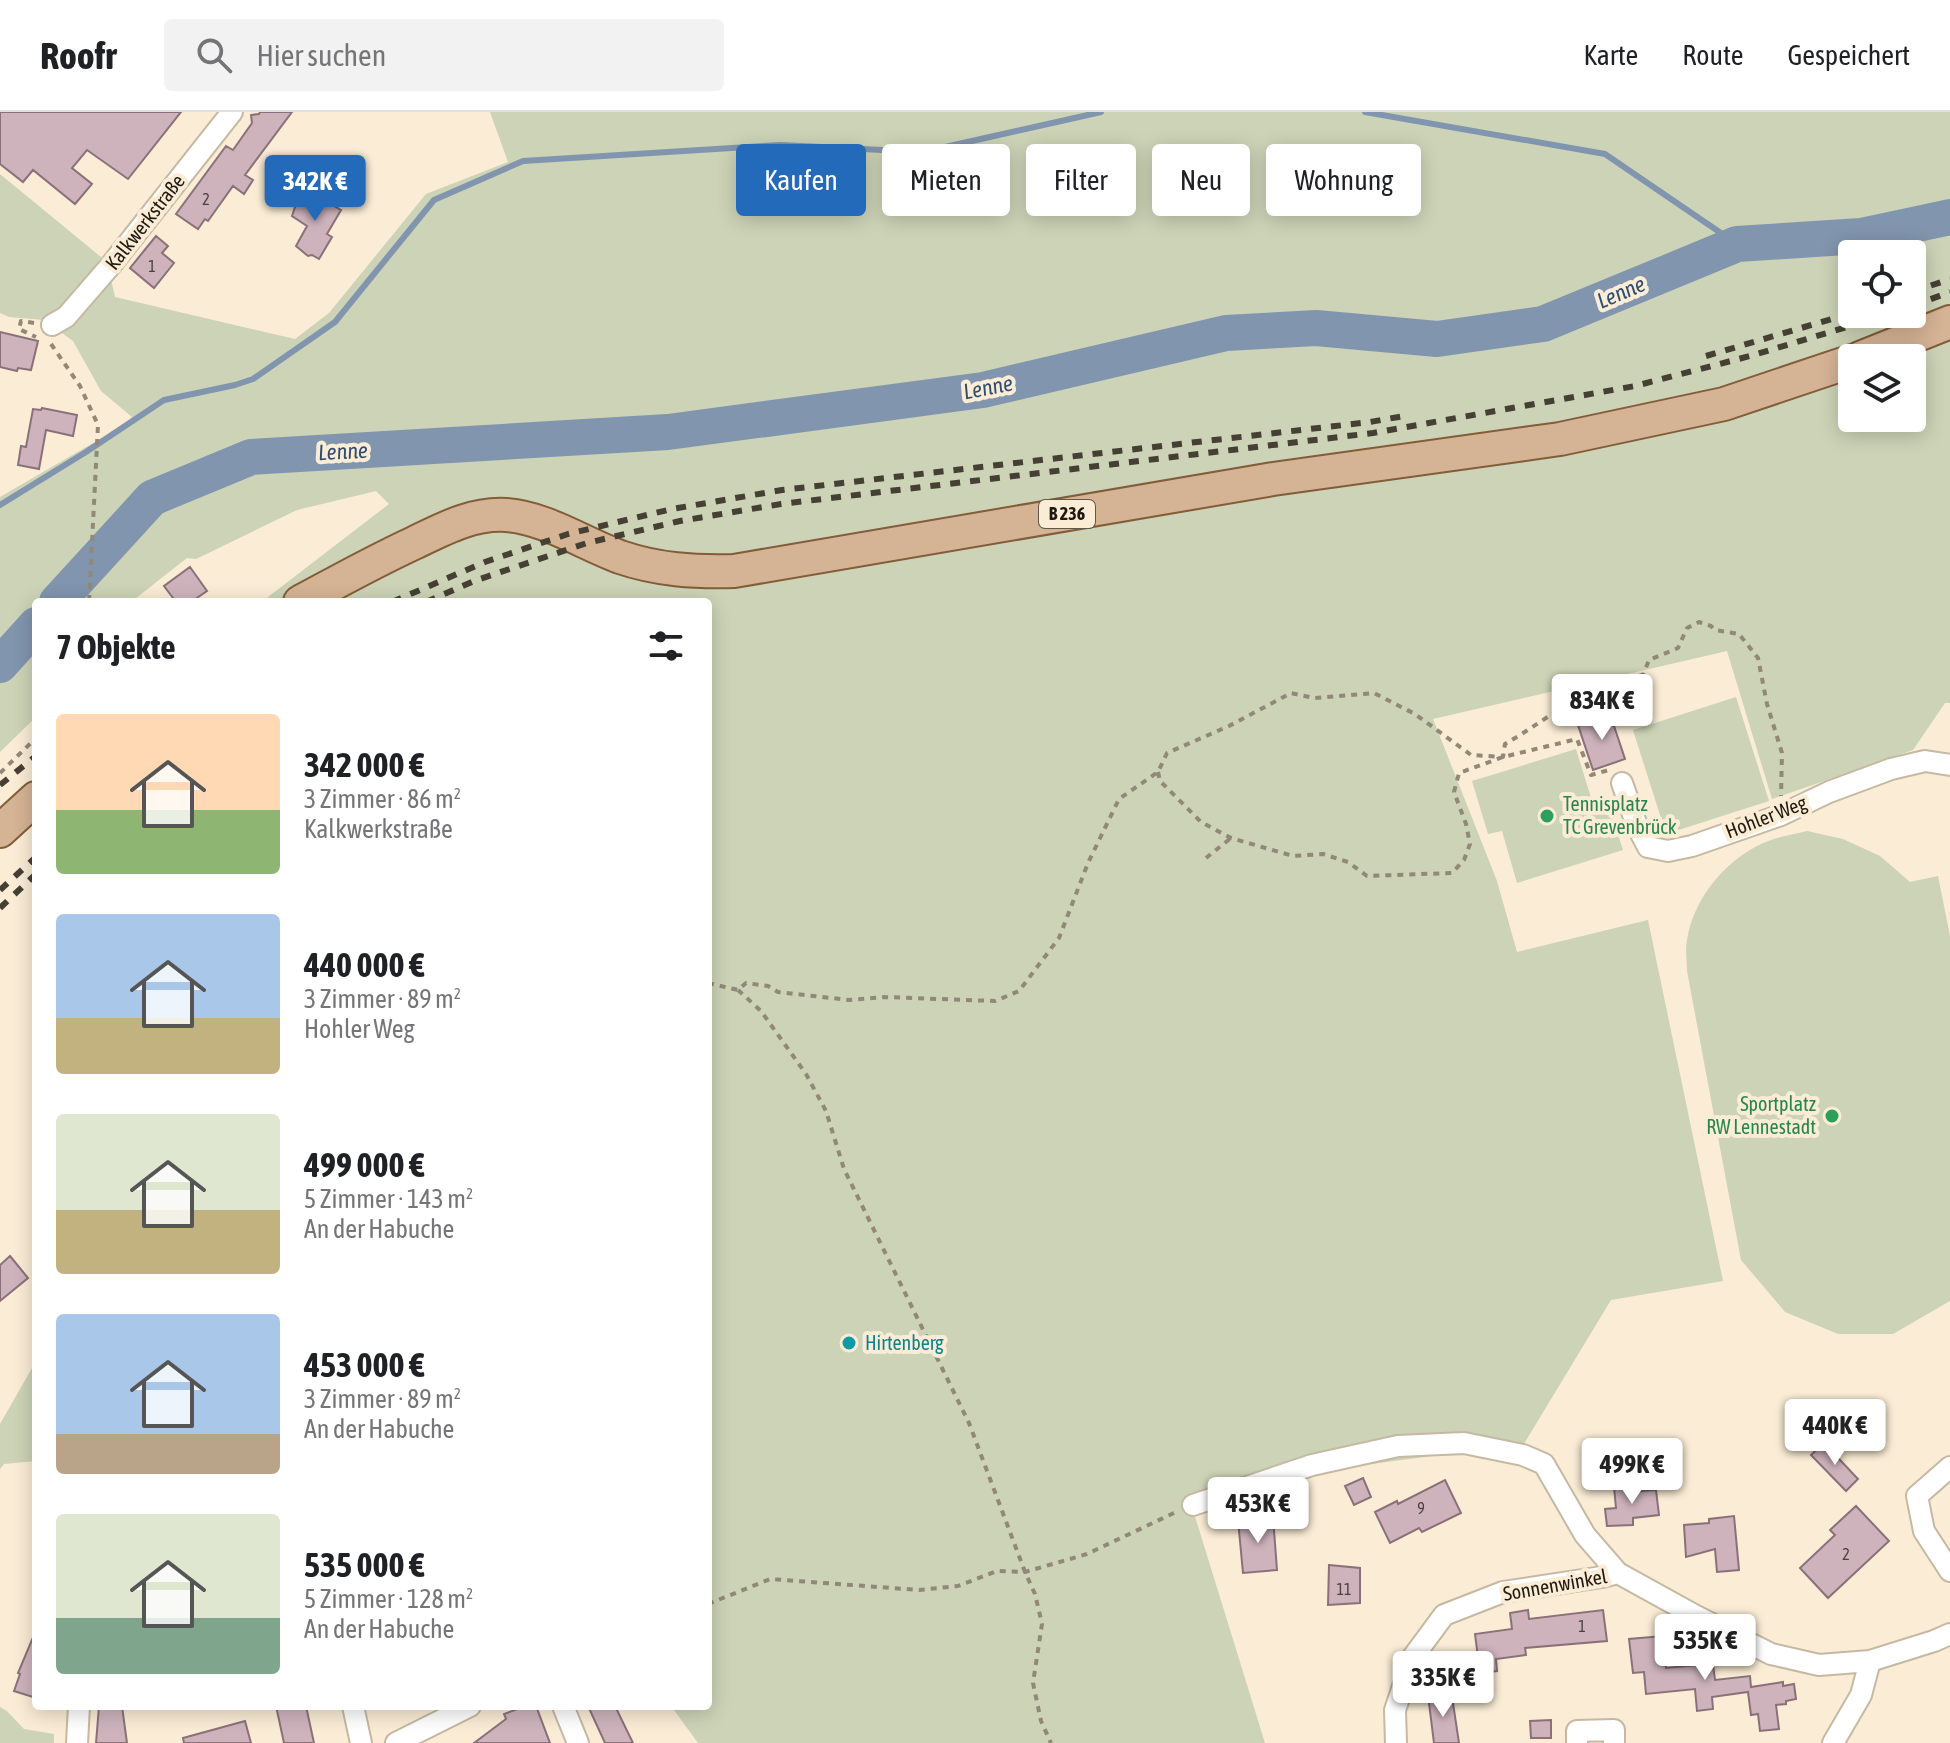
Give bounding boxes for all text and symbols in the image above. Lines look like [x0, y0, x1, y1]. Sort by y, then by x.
search box [164, 19, 724, 91]
icon: search [192, 33, 236, 77]
text: Roofr [40, 34, 116, 77]
text: Hier suchen [256, 38, 386, 72]
text: Karte [1584, 39, 1638, 71]
text: Route [1682, 39, 1743, 71]
text: Gespeichert [1787, 39, 1910, 71]
chip: Kaufen [736, 144, 866, 216]
chip: Mieten [882, 144, 1010, 216]
chip: Filter [1026, 144, 1136, 216]
chip: Neu [1152, 144, 1250, 216]
chip: Wohnung [1266, 144, 1421, 216]
pin: 342K € [250, 155, 380, 223]
text: 342K € [283, 166, 347, 196]
street label: Kalkwerkstraße [100, 170, 189, 274]
house number: 2 [202, 190, 210, 208]
map controls [1838, 240, 1926, 432]
button: locate [1838, 240, 1926, 328]
house number: 1 [148, 257, 156, 275]
water label: Lenne [1593, 270, 1649, 314]
button: layers [1838, 344, 1926, 432]
water label: Lenne [961, 369, 1015, 405]
water label: Lenne [317, 437, 369, 465]
road number: B 236 [1039, 500, 1095, 528]
icon: filters [644, 624, 688, 668]
text: 7 Objekte [56, 627, 176, 666]
pin: 834K € [1537, 674, 1667, 742]
text: 834K € [1570, 685, 1634, 715]
text: 342 000 € [304, 745, 425, 784]
icon: home [120, 746, 216, 842]
text: 3 Zimmer · 86 m² [304, 784, 461, 814]
street label: Hohler Weg [1722, 790, 1810, 843]
place label: Tennisplatz TC Grevenbrück [1563, 792, 1677, 838]
marker: Tennisplatz TC Grevenbrück [1538, 807, 1556, 825]
text: Kalkwerkstraße [304, 814, 453, 844]
text: 440 000 € [304, 945, 425, 984]
icon: home [120, 946, 216, 1042]
text: 3 Zimmer · 89 m² [304, 984, 461, 1014]
text: Hohler Weg [304, 1014, 415, 1044]
place label: Sportplatz RW Lennestadt [1706, 1092, 1816, 1138]
marker: Sportplatz RW Lennestadt [1823, 1107, 1841, 1125]
text: 499 000 € [304, 1145, 425, 1184]
icon: home [120, 1146, 216, 1242]
text: 5 Zimmer · 143 m² [304, 1184, 473, 1214]
text: An der Habuche [304, 1214, 454, 1244]
place label: Hirtenberg [865, 1331, 944, 1354]
marker: Hirtenberg [840, 1334, 858, 1352]
text: 453 000 € [304, 1345, 425, 1384]
icon: home [120, 1346, 216, 1442]
text: 3 Zimmer · 89 m² [304, 1384, 461, 1414]
pin: 440K € [1770, 1399, 1900, 1467]
text: 440K € [1803, 1410, 1867, 1440]
text: An der Habuche [304, 1414, 454, 1444]
pin: 499K € [1567, 1438, 1697, 1506]
text: 499K € [1600, 1449, 1664, 1479]
pin: 453K € [1193, 1477, 1323, 1545]
text: 453K € [1226, 1488, 1290, 1518]
house number: 9 [1417, 1499, 1425, 1517]
text: 535 000 € [304, 1545, 425, 1584]
house number: 2 [1842, 1545, 1850, 1563]
icon: home [120, 1546, 216, 1642]
street label: Sonnenwinkel [1501, 1564, 1609, 1605]
house number: 11 [1336, 1580, 1352, 1598]
text: 5 Zimmer · 128 m² [304, 1584, 473, 1614]
text: An der Habuche [304, 1614, 454, 1644]
pin: 535K € [1640, 1614, 1770, 1682]
house number: 1 [1578, 1617, 1586, 1635]
text: 535K € [1673, 1625, 1737, 1655]
pin: 335K € [1378, 1651, 1508, 1719]
text: 335K € [1411, 1662, 1475, 1692]

